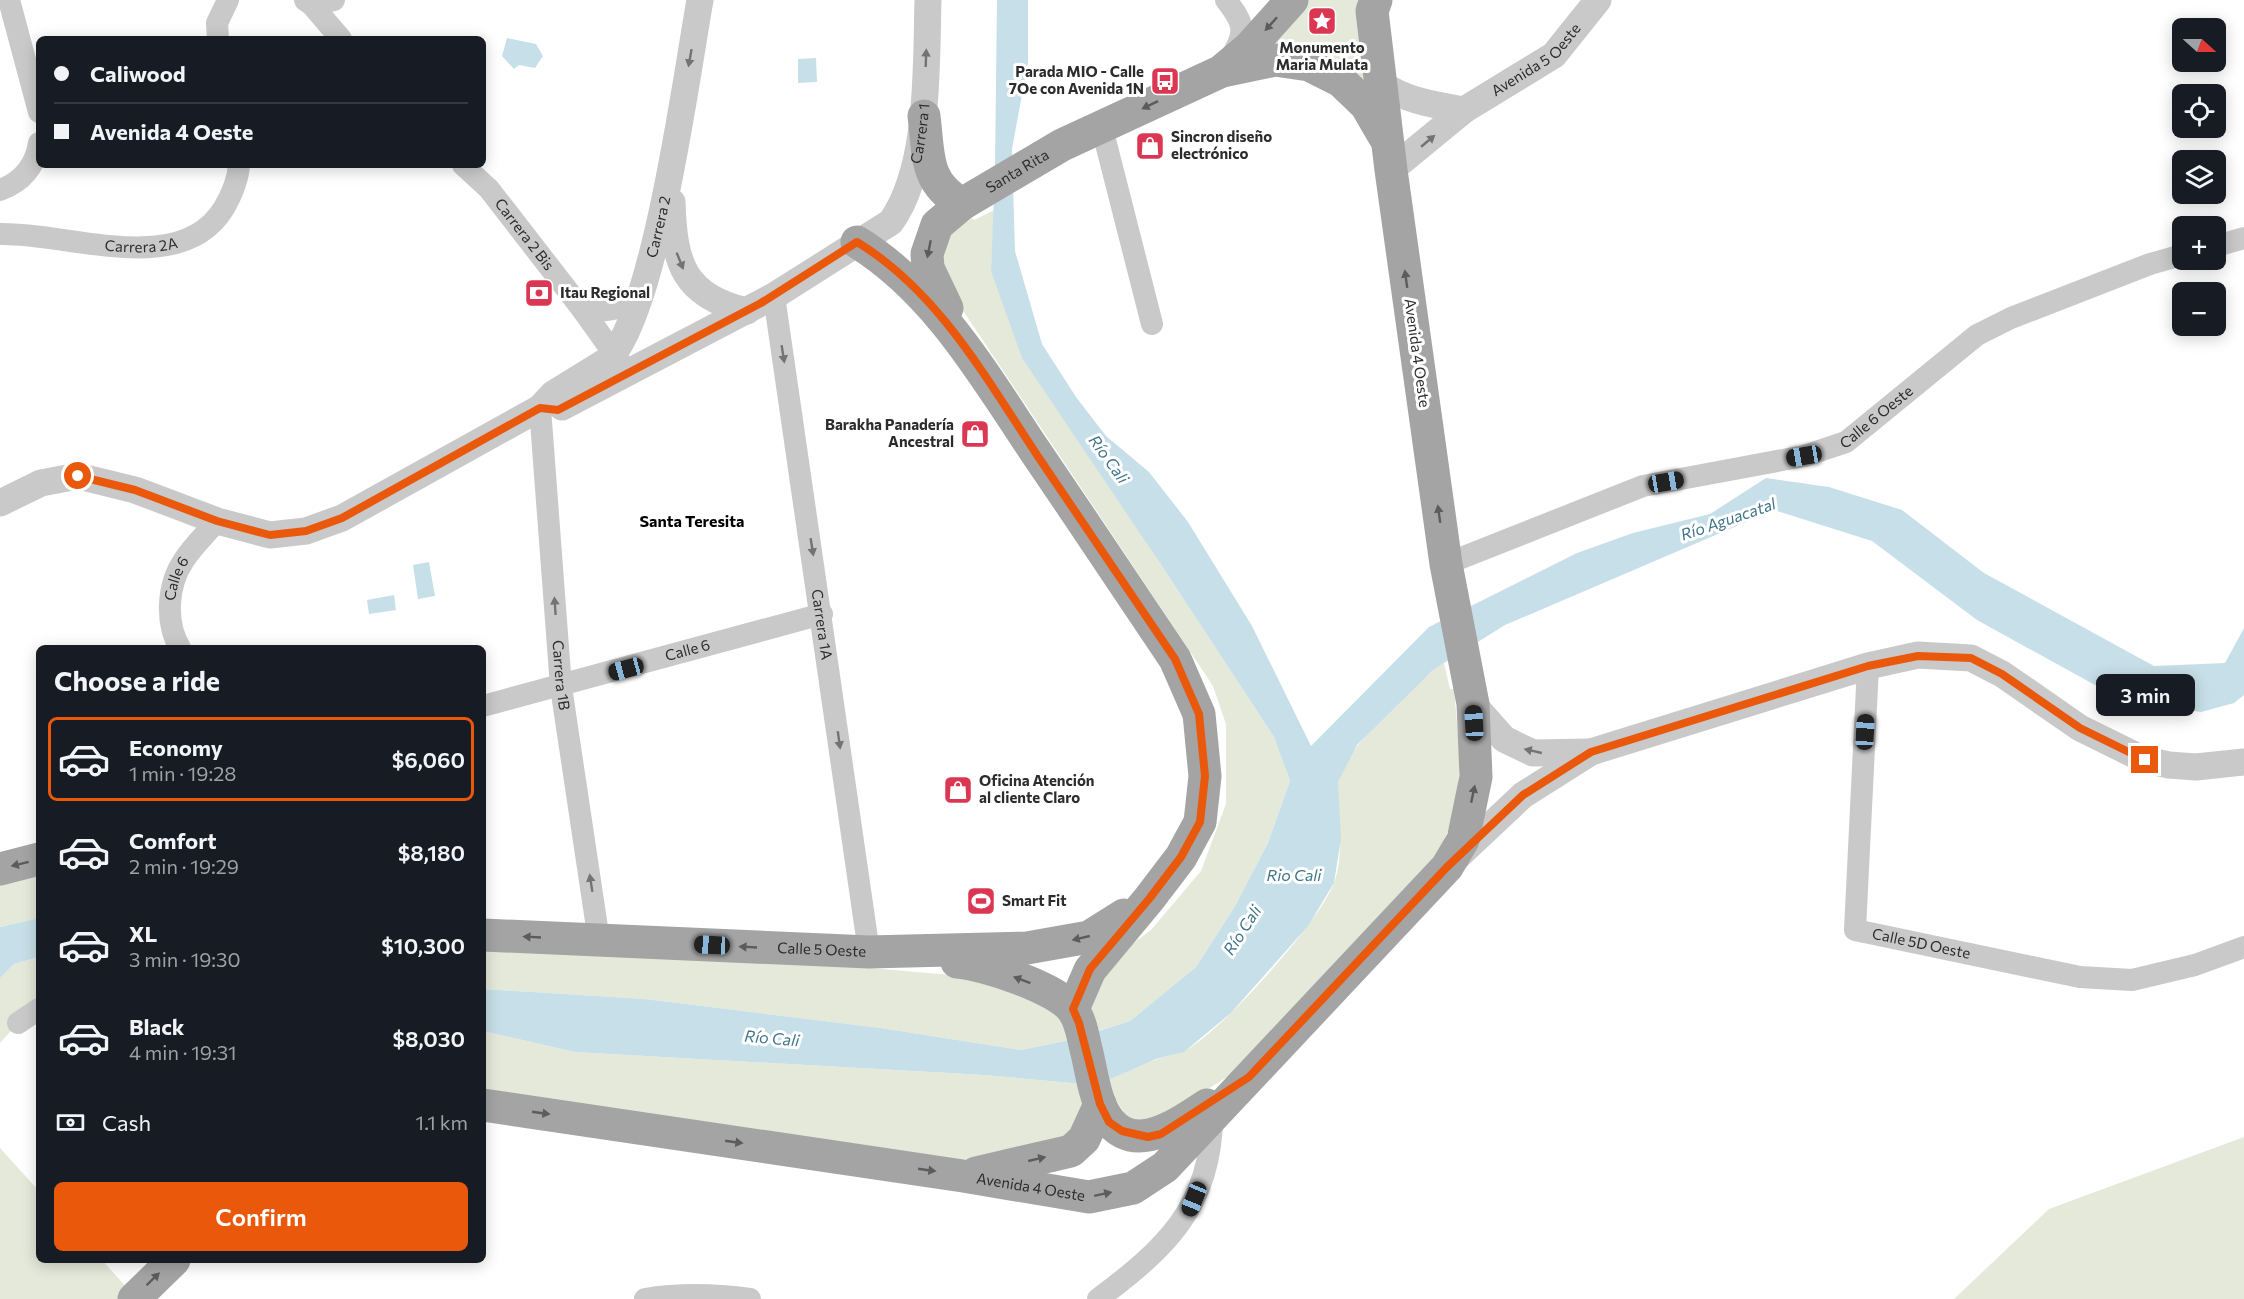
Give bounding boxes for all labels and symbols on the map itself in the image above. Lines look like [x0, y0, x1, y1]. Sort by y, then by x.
place icon: Monumento Maria Mulata [1306, 5, 1338, 37]
one-way arrow [1265, 16, 1278, 31]
north arrow [2172, 18, 2226, 72]
street label: Avenida 5 Oeste [1488, 19, 1584, 99]
place label: Monumento Maria Mulata [1276, 38, 1368, 73]
one-way arrow [685, 48, 694, 67]
one-way arrow [922, 48, 931, 67]
place label: Parada MIO - Calle 7Oe con Avenida 1N [1009, 62, 1144, 97]
bus stop icon: Parada MIO - Calle 7Oe con Avenida 1N [1149, 65, 1181, 97]
one-way arrow [1141, 100, 1159, 110]
street label: Carrera 1 [906, 102, 932, 165]
place label: Sincron diseño electrónico [1171, 127, 1272, 162]
shop icon: Sincron diseño electrónico [1134, 130, 1166, 162]
one-way arrow [1420, 135, 1435, 148]
street label: Santa Rita [982, 145, 1052, 196]
street label: Carrera 2 Bis [492, 194, 559, 274]
street label: Carrera 2 [642, 194, 673, 260]
street label: Carrera 2A [104, 233, 179, 255]
one-way arrow [924, 240, 933, 259]
one-way arrow [676, 253, 686, 271]
one-way arrow [1402, 269, 1411, 288]
bank icon: Itau Regional [523, 277, 555, 309]
place label: Itau Regional [560, 283, 650, 301]
street label: Avenida 4 Oeste [1401, 297, 1435, 409]
one-way arrow [779, 344, 788, 363]
street label: Calle 6 Oeste [1837, 381, 1916, 451]
place label: Barakha Panadería Ancestral [825, 415, 954, 450]
shop icon: Barakha Panadería Ancestral [959, 418, 991, 450]
water label: Río Cali [1086, 431, 1134, 487]
car [1785, 444, 1823, 468]
route start [64, 462, 91, 489]
car [1647, 470, 1685, 494]
water label: Río Aguacatal [1678, 493, 1779, 544]
one-way arrow [1434, 504, 1443, 523]
district label: Santa Teresita [639, 511, 745, 530]
one-way arrow [807, 537, 816, 556]
street label: Calle 6 [160, 553, 192, 602]
street label: Carrera 1A [809, 588, 837, 661]
one-way arrow [550, 597, 560, 616]
street label: Calle 6 [663, 635, 712, 664]
street label: Carrera 1B [549, 639, 574, 712]
car [606, 656, 646, 682]
callout: 3 min [2096, 673, 2194, 715]
car [1464, 705, 1484, 741]
car [1855, 714, 1875, 750]
one-way arrow [835, 730, 844, 749]
one-way arrow [1524, 745, 1542, 755]
route end [2131, 746, 2158, 773]
place label: Oficina Atención al cliente Claro [979, 771, 1095, 806]
shop icon: Oficina Atención al cliente Claro [942, 774, 974, 806]
one-way arrow [1469, 784, 1478, 803]
one-way arrow [10, 860, 29, 870]
water label: Rio Cali [1267, 865, 1322, 884]
one-way arrow [586, 873, 595, 892]
sports icon: Smart Fit [965, 885, 997, 917]
place label: Smart Fit [1002, 891, 1067, 909]
water label: Río Cali [1219, 901, 1265, 958]
street label: Calle 5D Oeste [1871, 924, 1972, 962]
one-way arrow [522, 933, 541, 942]
one-way arrow [1071, 934, 1090, 943]
car [694, 935, 730, 955]
street label: Calle 5 Oeste [777, 938, 867, 960]
one-way arrow [738, 942, 757, 952]
one-way arrow [1013, 975, 1031, 984]
water label: Río Cali [744, 1026, 801, 1049]
one-way arrow [531, 1109, 550, 1118]
one-way arrow [724, 1137, 743, 1146]
one-way arrow [1028, 1153, 1047, 1163]
one-way arrow [917, 1166, 936, 1175]
street label: Avenida 4 Oeste [975, 1168, 1087, 1204]
car [1179, 1179, 1209, 1219]
one-way arrow [1094, 1189, 1113, 1198]
one-way arrow [146, 1273, 160, 1287]

